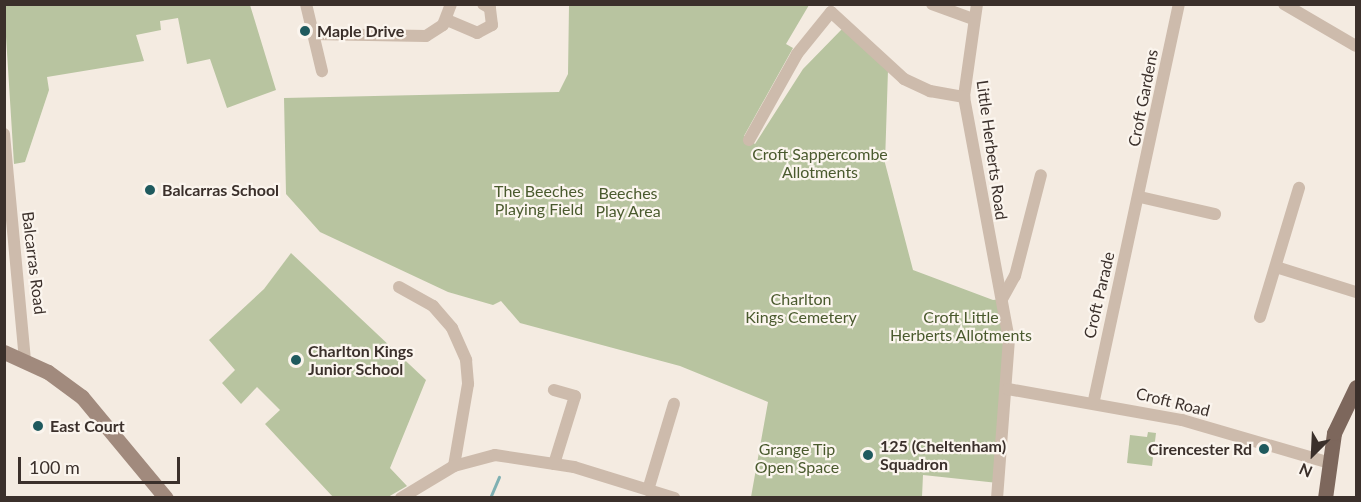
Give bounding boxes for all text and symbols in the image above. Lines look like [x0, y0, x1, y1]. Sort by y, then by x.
place label: Maple Drive [317, 21, 404, 41]
marker: Maple Drive [298, 24, 312, 38]
street label: Croft Gardens [1124, 48, 1162, 148]
street label: Little Herberts Road [973, 79, 1011, 221]
park label: Croft Sappercombe Allotments [752, 144, 888, 182]
place label: Balcarras School [162, 180, 279, 200]
park label: The Beeches Playing Field [494, 181, 584, 219]
marker: Balcarras School [143, 183, 157, 197]
park label: Beeches Play Area [595, 183, 661, 221]
street label: Balcarras Road [18, 210, 50, 316]
street label: Croft Parade [1080, 250, 1118, 340]
park label: Charlton Kings Cemetery [745, 289, 857, 327]
park label: Croft Little Herberts Allotments [890, 307, 1032, 345]
place label: Charlton Kings Junior School [308, 341, 413, 379]
marker: Charlton Kings Junior School [289, 353, 303, 367]
street label: Croft Road [1134, 384, 1212, 420]
place label: East Court [50, 416, 125, 436]
marker: East Court [31, 419, 45, 433]
north arrow [1283, 424, 1343, 484]
place label: 125 (Cheltenham) Squadron [880, 436, 1006, 474]
park label: Grange Tip Open Space [755, 439, 839, 477]
place label: Cirencester Rd [1148, 439, 1252, 459]
marker: Cirencester Rd [1257, 442, 1271, 456]
scale bar [21, 445, 183, 483]
marker: 125 (Cheltenham) Squadron [861, 448, 875, 462]
text: 100 m [29, 456, 80, 478]
text: N [1296, 460, 1315, 482]

